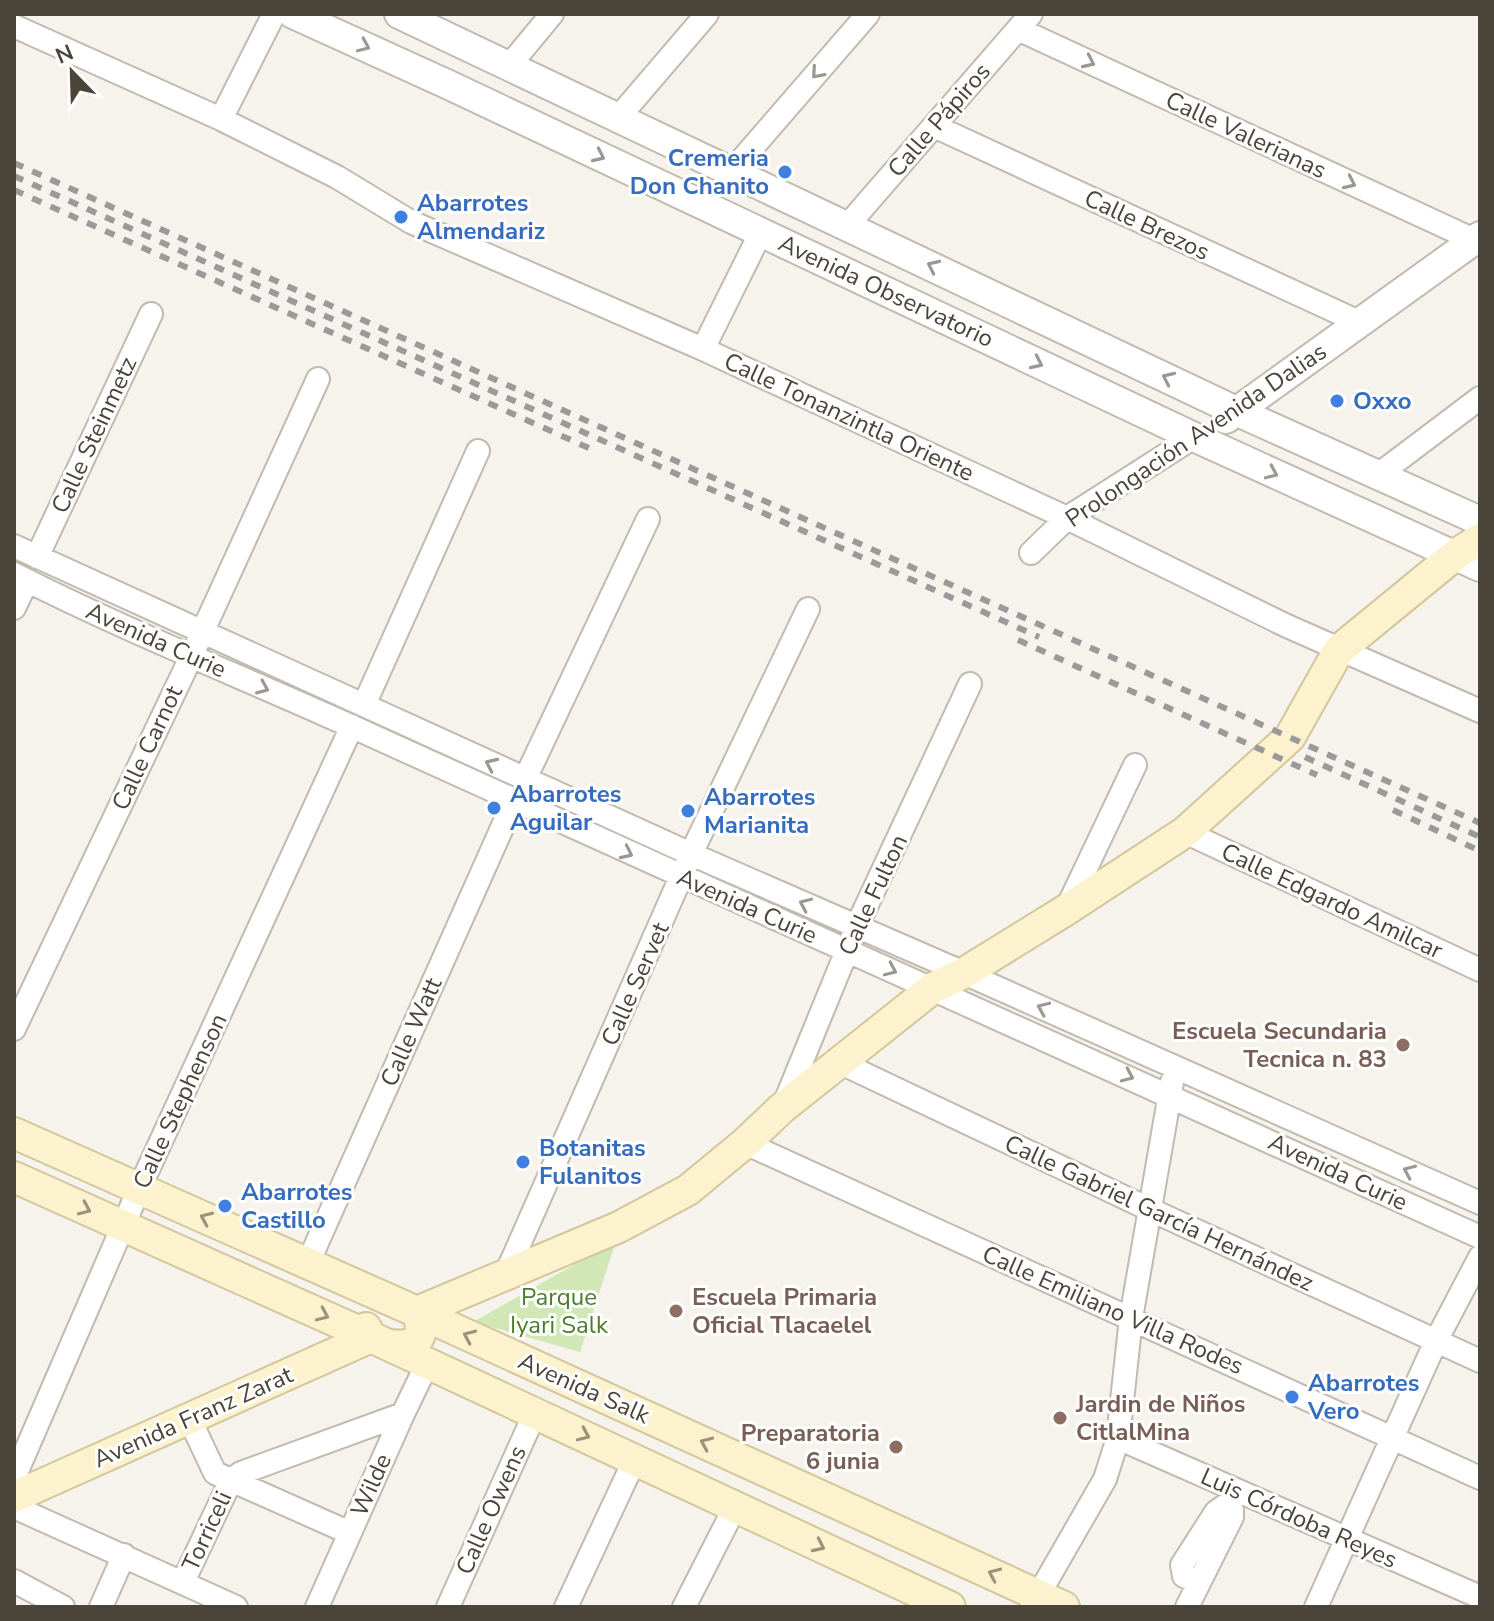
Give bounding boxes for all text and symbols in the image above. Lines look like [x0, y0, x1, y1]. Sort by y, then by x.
north arrow [32, 32, 112, 112]
one-way arrow [355, 36, 370, 52]
text: N [51, 37, 78, 72]
one-way arrow [1080, 52, 1095, 68]
street label: Calle Pápiros [880, 56, 998, 184]
one-way arrow [812, 64, 827, 78]
street label: Calle Valerianas [1160, 84, 1332, 186]
place label: Cremeria Don Chanito [630, 142, 769, 202]
one-way arrow [591, 146, 606, 162]
marker: Cremeria Don Chanito [776, 163, 794, 181]
one-way arrow [1341, 173, 1356, 189]
street label: Calle Brezos [1079, 182, 1215, 268]
place label: Abarrotes Almendariz [417, 187, 545, 247]
marker: Abarrotes Almendariz [392, 208, 410, 226]
street label: Avenida Observatorio [773, 227, 999, 355]
one-way arrow [927, 260, 941, 276]
street label: Prolongación Avenida Dalias [1059, 335, 1333, 535]
street label: Calle Tonanzintla Oriente [719, 345, 979, 489]
street label: Calle Steinmetz [44, 352, 144, 518]
one-way arrow [1029, 353, 1043, 369]
one-way arrow [1162, 372, 1176, 388]
place label: Oxxo [1353, 385, 1412, 417]
marker: Oxxo [1328, 392, 1346, 410]
one-way arrow [1264, 463, 1279, 479]
street label: Avenida Curie [81, 595, 231, 685]
one-way arrow [255, 678, 269, 694]
street label: Calle Carnot [104, 680, 190, 815]
one-way arrow [485, 758, 500, 774]
place label: Abarrotes Aguilar [510, 778, 622, 838]
place label: Abarrotes Marianita [704, 781, 816, 841]
marker: Abarrotes Aguilar [485, 799, 503, 817]
marker: Abarrotes Marianita [679, 802, 697, 820]
street label: Calle Fulton [831, 829, 915, 961]
street label: Calle Edgardo Amilcar [1216, 836, 1448, 967]
one-way arrow [619, 843, 634, 859]
street label: Avenida Curie [672, 861, 822, 951]
one-way arrow [799, 898, 814, 914]
street label: Calle Servet [594, 917, 677, 1051]
one-way arrow [883, 960, 897, 976]
street label: Calle Watt [373, 972, 449, 1091]
one-way arrow [1037, 1002, 1052, 1018]
street label: Calle Stephenson [125, 1008, 235, 1194]
place label: Escuela Secundaria Tecnica n. 83 [1172, 1015, 1387, 1075]
marker: Escuela Secundaria Tecnica n. 83 [1394, 1036, 1412, 1054]
one-way arrow [1120, 1066, 1134, 1082]
street label: Avenida Curie [1263, 1126, 1413, 1218]
street label: Calle Gabriel García Hernández [999, 1127, 1319, 1299]
place label: Botanitas Fulanitos [539, 1132, 646, 1192]
marker: Botanitas Fulanitos [514, 1153, 532, 1171]
one-way arrow [1403, 1165, 1417, 1181]
place label: Abarrotes Castillo [241, 1176, 353, 1236]
marker: Abarrotes Castillo [216, 1197, 234, 1215]
one-way arrow [77, 1199, 91, 1215]
one-way arrow [200, 1212, 215, 1228]
street label: Calle Emiliano Villa Rodes [977, 1238, 1249, 1382]
park label: Parque Iyari Salk [510, 1281, 609, 1341]
place label: Escuela Primaria Oficial Tlacaelel [692, 1281, 877, 1341]
marker: Escuela Primaria Oficial Tlacaelel [667, 1302, 685, 1320]
one-way arrow [314, 1305, 329, 1321]
one-way arrow [463, 1329, 478, 1345]
street label: Avenida Salk [513, 1345, 656, 1432]
street label: Avenida Franz Zarat [88, 1358, 298, 1475]
place label: Abarrotes Vero [1307, 1367, 1420, 1427]
place label: Jardin de Niños CitlalMina [1075, 1388, 1245, 1448]
marker: Abarrotes Vero [1283, 1388, 1301, 1406]
marker: Jardin de Niños CitlalMina [1051, 1409, 1069, 1427]
place label: Preparatoria 6 junia [741, 1417, 880, 1477]
one-way arrow [576, 1425, 590, 1441]
one-way arrow [700, 1437, 714, 1453]
marker: Preparatoria 6 junia [887, 1438, 905, 1456]
street label: Calle Owens [448, 1441, 534, 1579]
street label: Wilde [343, 1448, 399, 1522]
street label: Luis Córdoba Reyes [1196, 1460, 1402, 1576]
street label: Torriceli [175, 1486, 239, 1576]
one-way arrow [811, 1536, 826, 1552]
one-way arrow [988, 1567, 1002, 1583]

